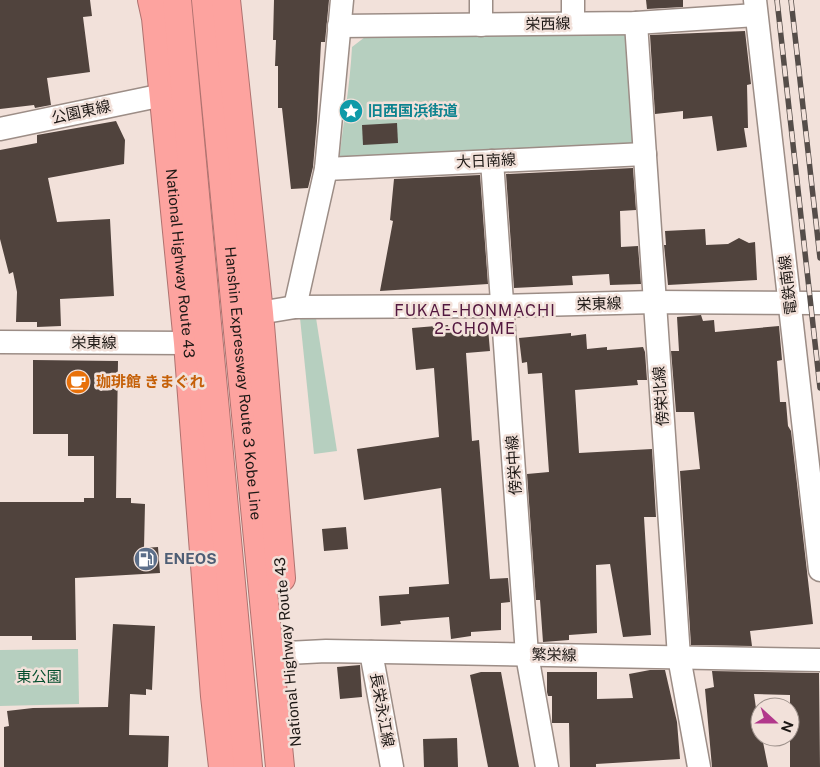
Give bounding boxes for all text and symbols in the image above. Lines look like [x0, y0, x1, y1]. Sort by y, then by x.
street label: 栄西線 [525, 15, 571, 32]
street label: 公園東線 [50, 97, 112, 126]
place icon: 旧西国浜街道 [338, 98, 364, 124]
place label: 旧西国浜街道 [368, 102, 458, 119]
street label: 大日南線 [456, 150, 516, 171]
street label: National Highway Route 43 [163, 168, 198, 359]
street label: Hanshin Expressway Route 3 Kobe Line [222, 246, 265, 521]
street label: 電鉄南線 [775, 254, 800, 316]
street label: 栄東線 [576, 294, 622, 313]
district label: FUKAE-HONMACHI 2-CHOME [394, 301, 556, 338]
street label: 栄東線 [71, 334, 117, 351]
street label: 傍栄北線 [650, 366, 671, 427]
cafe icon: 珈琲館 きまぐれ [65, 369, 91, 395]
place label: 珈琲館 きまぐれ [96, 373, 204, 390]
street label: 傍栄中線 [503, 435, 524, 496]
fuel station icon: ENEOS [133, 546, 159, 572]
place label: ENEOS [164, 550, 217, 567]
street label: National Highway Route 43 [271, 557, 304, 747]
street label: 繁栄線 [531, 646, 577, 663]
park label: 東公園 [16, 668, 62, 685]
street label: 長栄永江線 [368, 671, 397, 748]
north arrow [750, 697, 800, 747]
text: N [778, 719, 797, 735]

